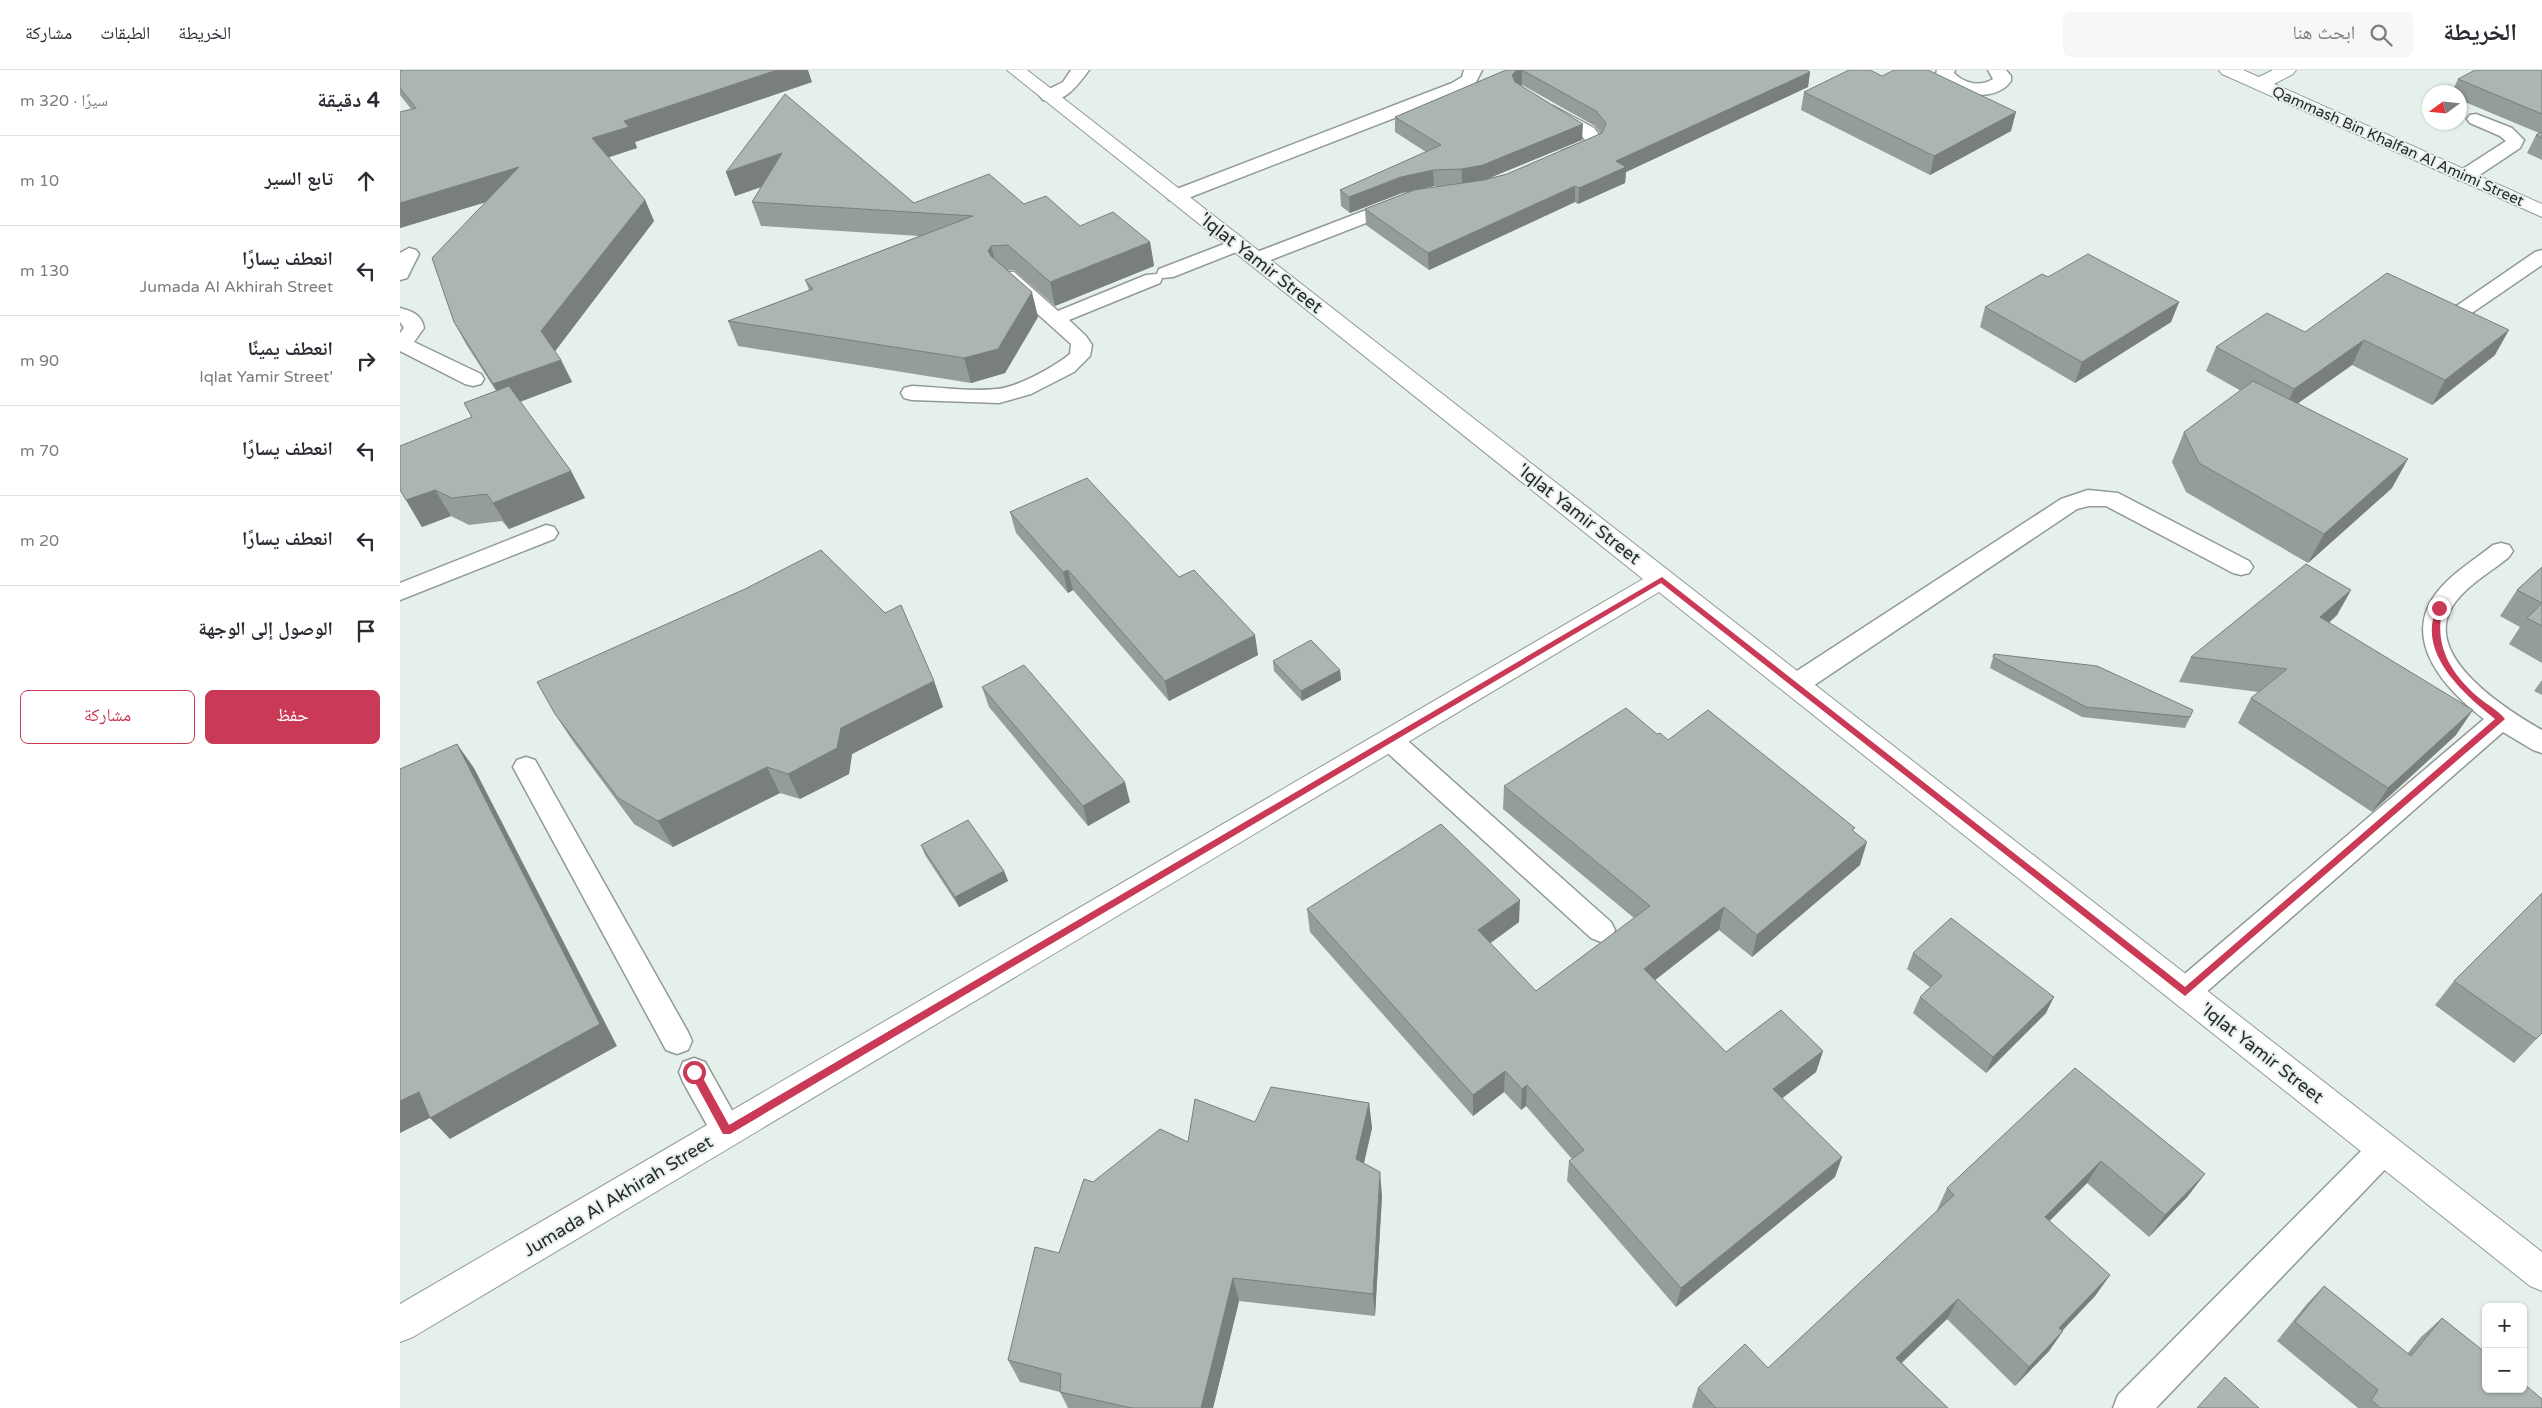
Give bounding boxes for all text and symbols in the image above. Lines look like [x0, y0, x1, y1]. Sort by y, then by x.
search box [2063, 12, 2413, 57]
text: الخريطة [2443, 18, 2517, 47]
icon: search [2367, 21, 2395, 49]
text: مشاركة [25, 22, 72, 44]
text: الطبقات [100, 22, 150, 44]
text: الخريطة [178, 22, 231, 44]
text: ابحث هنا [2292, 22, 2355, 44]
street label: Qammash Bin Khalfan Al Amimi Street [2269, 82, 2527, 210]
north arrow [2422, 85, 2467, 130]
text: 4 دقيقة [317, 88, 380, 113]
text: سيرًا · 320 m [20, 91, 108, 111]
icon: ahead [352, 167, 380, 195]
text: تابع السير [265, 168, 333, 190]
text: 10 m [20, 171, 59, 191]
street label: 'Iqlat Yamir Street [1195, 208, 1327, 318]
text: انعطف يسارًا [242, 248, 333, 270]
icon: left [352, 257, 380, 285]
text: 130 m [20, 261, 69, 281]
text: Jumada Al Akhirah Street [140, 277, 333, 297]
text: انعطف يمينًا [247, 338, 333, 360]
icon: right [352, 347, 380, 375]
text: 90 m [20, 351, 59, 371]
text: 'Iqlat Yamir Street [199, 367, 333, 387]
icon: left [352, 437, 380, 465]
text: انعطف يسارًا [242, 438, 333, 460]
text: 70 m [20, 441, 59, 461]
street label: 'Iqlat Yamir Street [1513, 459, 1645, 569]
icon: left [352, 527, 380, 555]
text: انعطف يسارًا [242, 528, 333, 550]
text: 20 m [20, 531, 59, 551]
route end [2428, 597, 2451, 620]
icon: arrive [352, 617, 380, 645]
text: الوصول إلى الوجهة [198, 618, 333, 640]
button: مشاركة [20, 690, 195, 744]
button: حفظ [205, 690, 380, 744]
street label: 'Iqlat Yamir Street [2196, 998, 2328, 1108]
route start [683, 1061, 706, 1084]
street label: Jumada Al Akhirah Street [519, 1131, 717, 1261]
map controls [2482, 1303, 2527, 1393]
button: + [2482, 1303, 2527, 1348]
button: − [2482, 1348, 2527, 1393]

